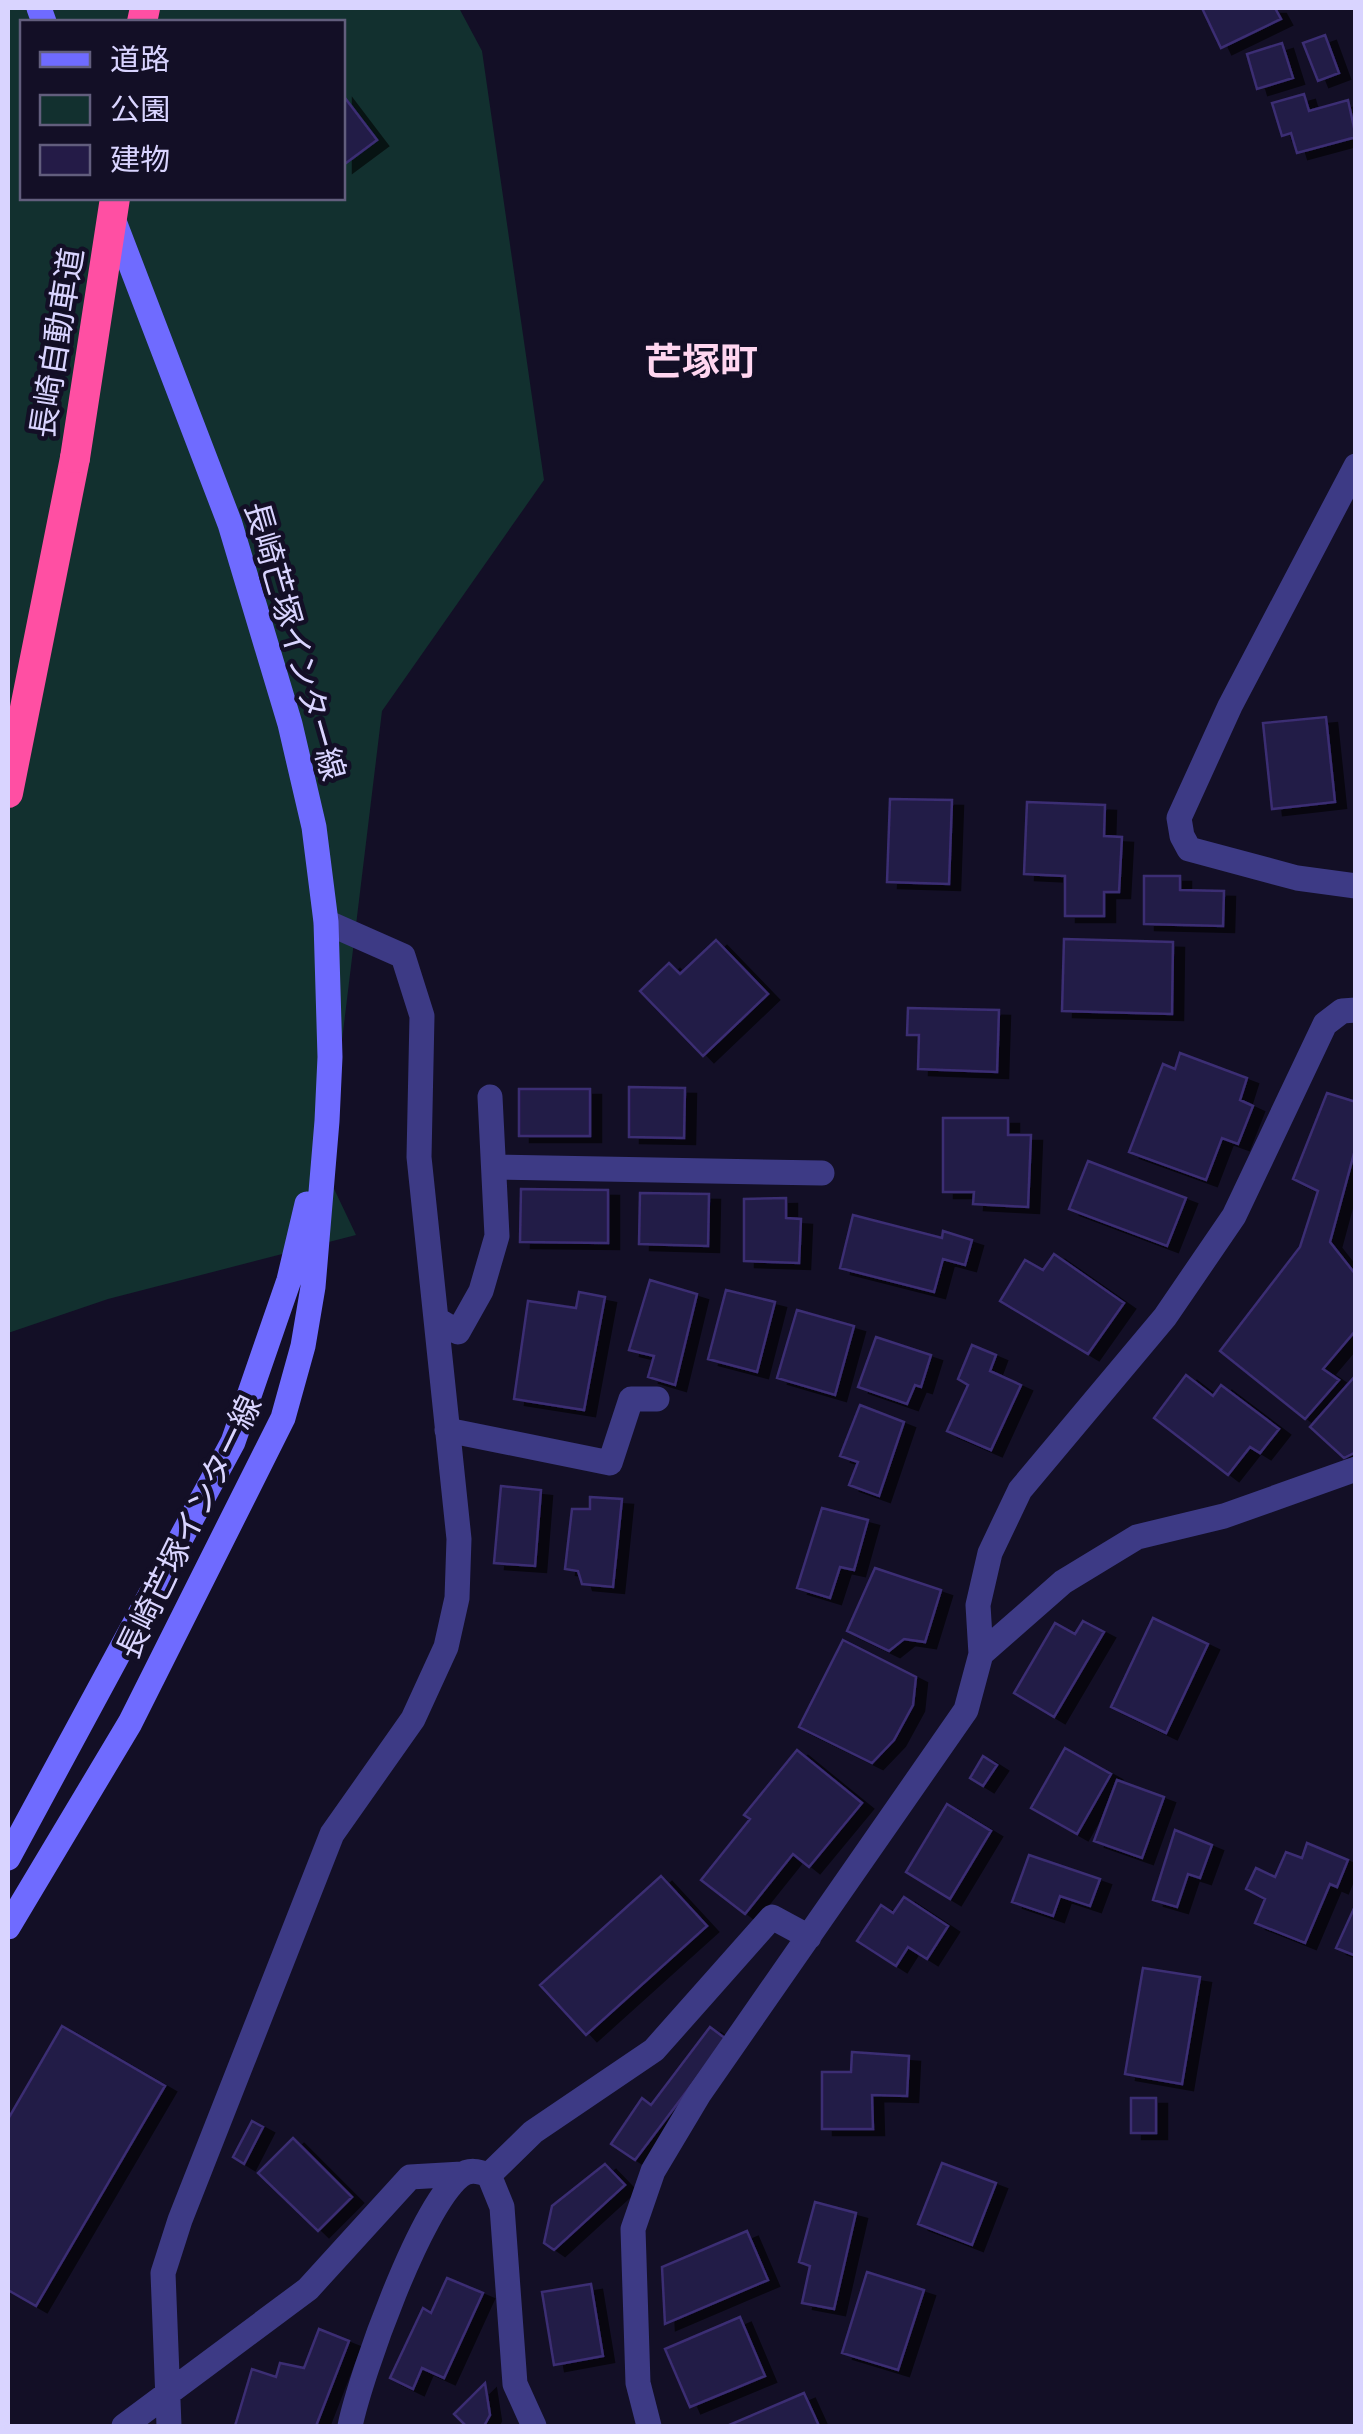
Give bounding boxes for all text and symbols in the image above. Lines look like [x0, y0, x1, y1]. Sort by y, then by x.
legend [20, 20, 345, 200]
text: 道路 [110, 43, 170, 76]
text: 公園 [110, 93, 170, 126]
text: 建物 [110, 143, 170, 176]
street label: 長崎自動車道 [24, 245, 90, 441]
district label: 芒塚町 [644, 341, 758, 383]
street label: 長崎芒塚インター線 [238, 498, 352, 784]
street label: 長崎芒塚インター線 [110, 1390, 268, 1664]

